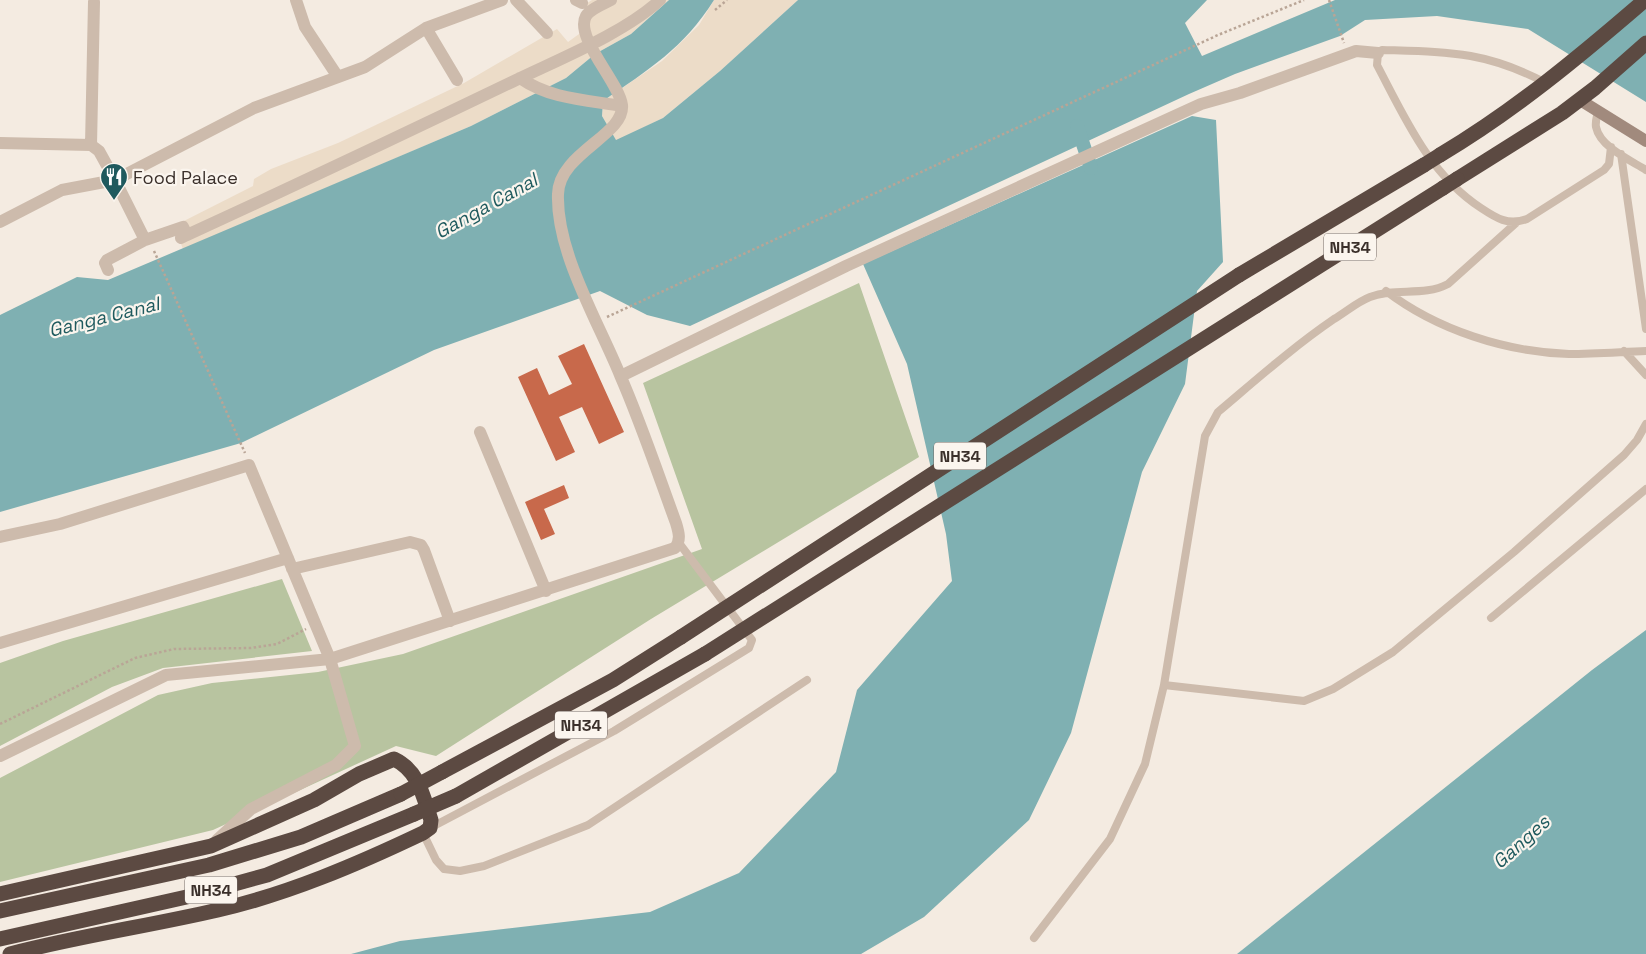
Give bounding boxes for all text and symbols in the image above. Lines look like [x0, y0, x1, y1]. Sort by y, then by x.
restaurant icon: Food Palace [99, 162, 129, 201]
place label: Food Palace [133, 166, 238, 189]
water label: Ganga Canal [430, 166, 544, 244]
road number: NH34 [1324, 233, 1376, 260]
water label: Ganga Canal [46, 291, 164, 343]
road number: NH34 [934, 442, 986, 470]
road number: NH34 [555, 712, 607, 738]
water label: Ganges [1487, 809, 1556, 874]
road number: NH34 [185, 876, 237, 904]

